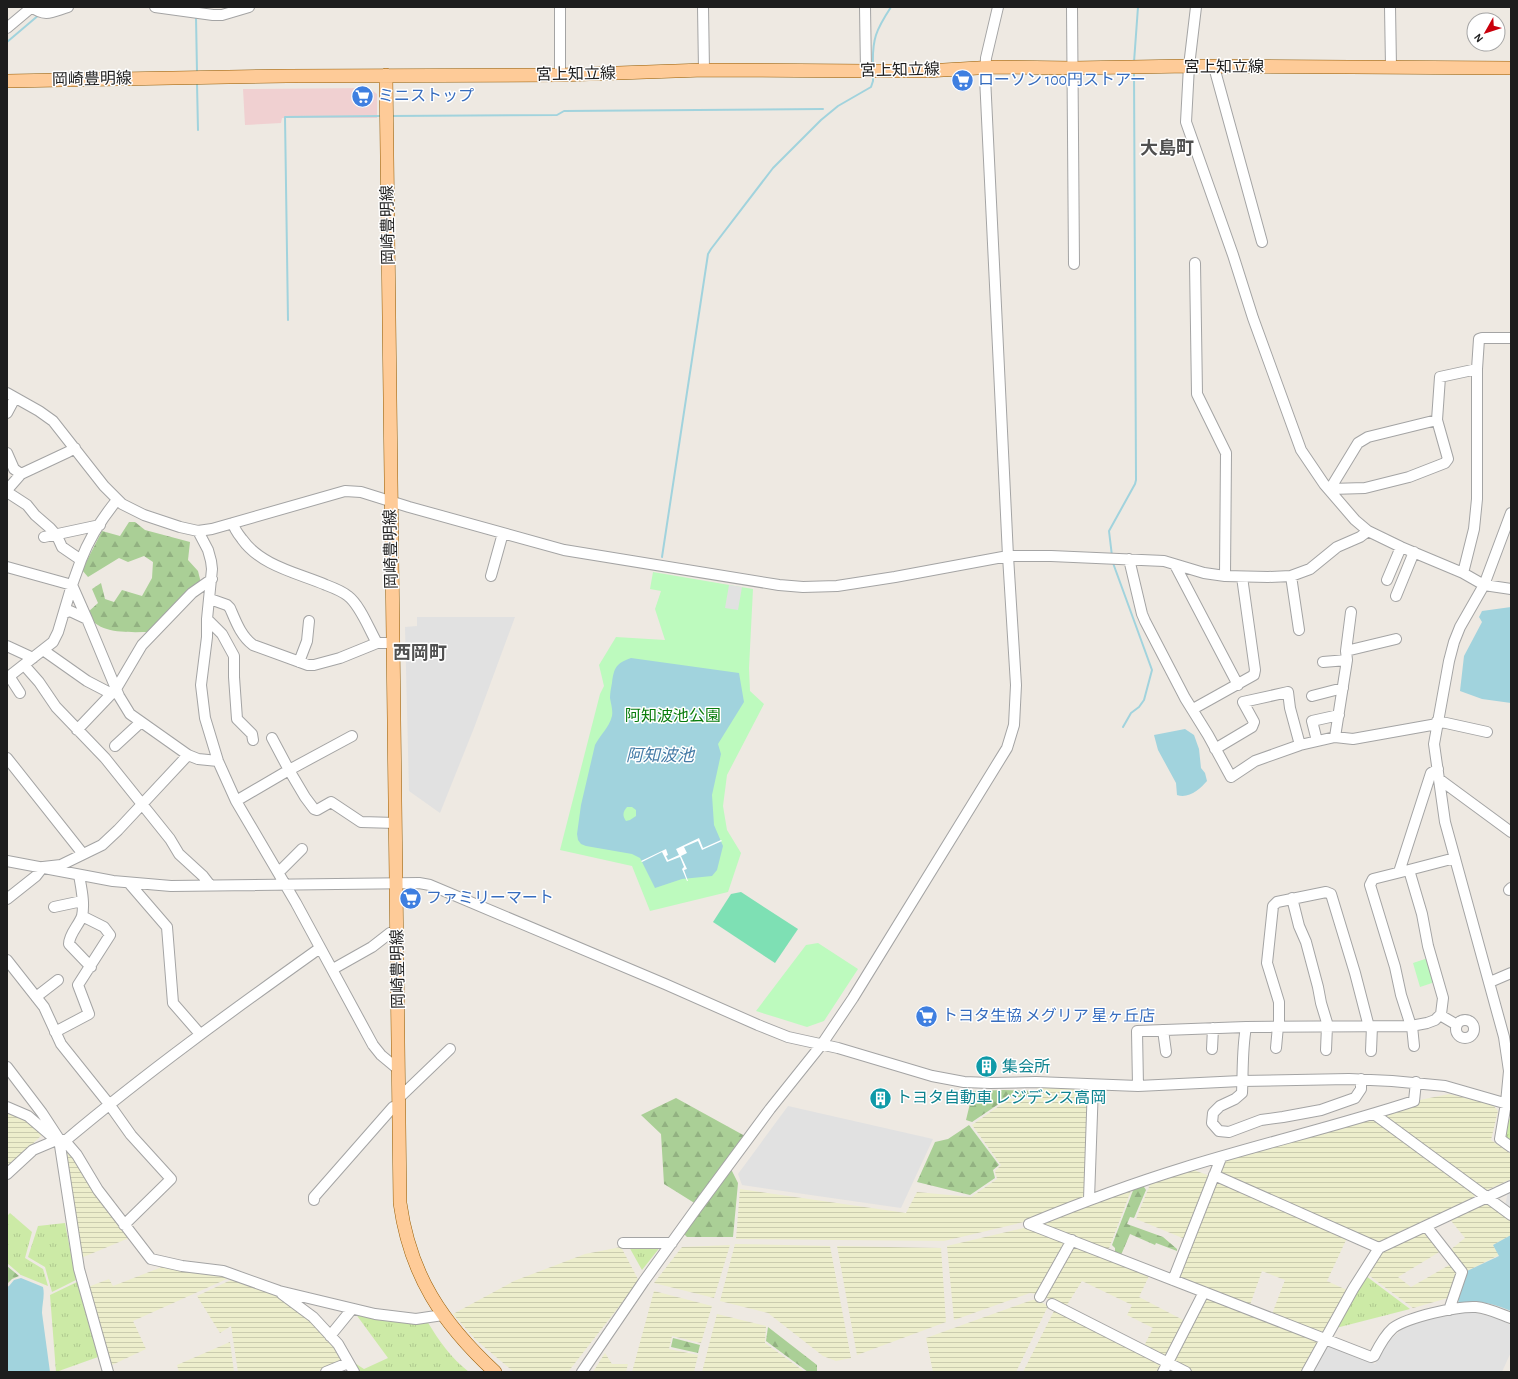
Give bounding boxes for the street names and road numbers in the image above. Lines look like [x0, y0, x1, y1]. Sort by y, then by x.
street label: 宮上知立線 [1184, 58, 1264, 75]
street label: 宮上知立線 [860, 60, 940, 79]
street label: 宮上知立線 [536, 64, 616, 83]
street label: 岡崎豊明線 [52, 69, 132, 88]
street label: 岡崎豊明線 [378, 185, 397, 265]
street label: 岡崎豊明線 [381, 509, 400, 589]
street label: 岡崎豊明線 [388, 929, 407, 1009]

